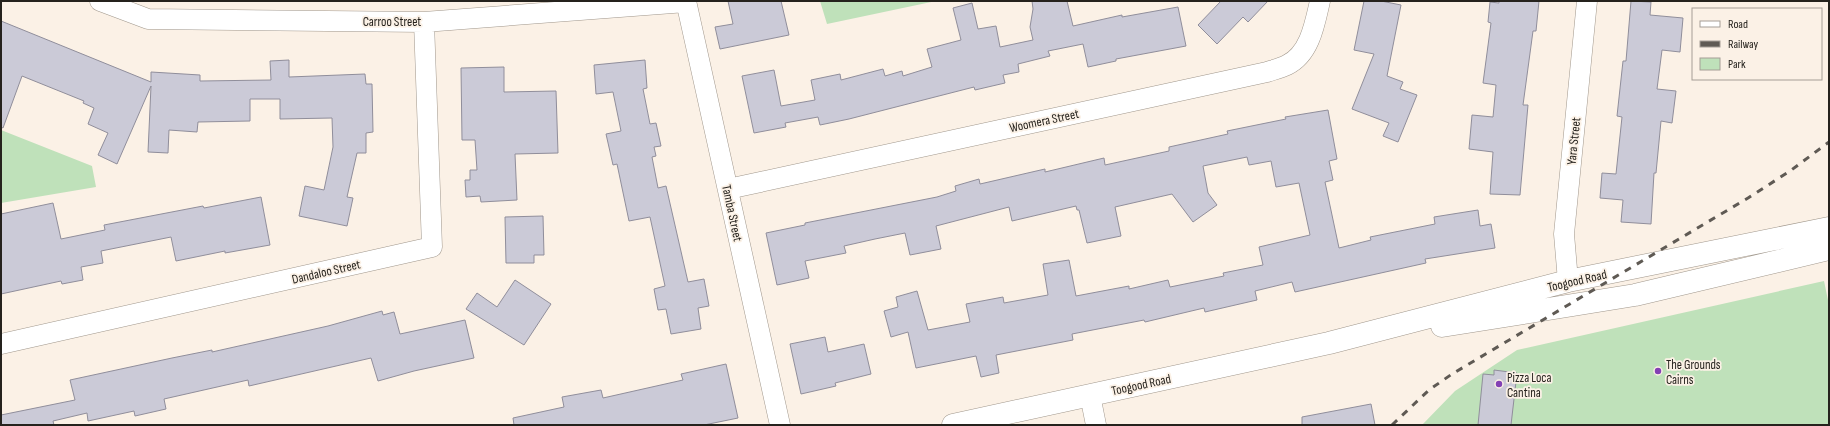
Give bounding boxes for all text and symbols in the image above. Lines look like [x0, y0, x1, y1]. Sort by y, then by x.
legend [1692, 8, 1822, 80]
street label: Carroo Street [363, 14, 421, 30]
text: Road [1728, 17, 1748, 32]
text: Railway [1728, 37, 1759, 52]
text: Park [1728, 57, 1746, 72]
street label: Woomera Street [1008, 106, 1080, 136]
street label: Yara Street [1564, 116, 1584, 166]
street label: Tamba Street [718, 183, 746, 243]
street label: Dandaloo Street [290, 256, 362, 288]
street label: Toogood Road [1546, 266, 1608, 296]
place label: The Grounds Cairns [1666, 357, 1721, 388]
marker: The Grounds Cairns [1653, 366, 1663, 376]
place label: Pizza Loca Cantina [1507, 370, 1551, 401]
street label: Toogood Road [1110, 371, 1172, 399]
marker: Pizza Loca Cantina [1494, 379, 1504, 389]

